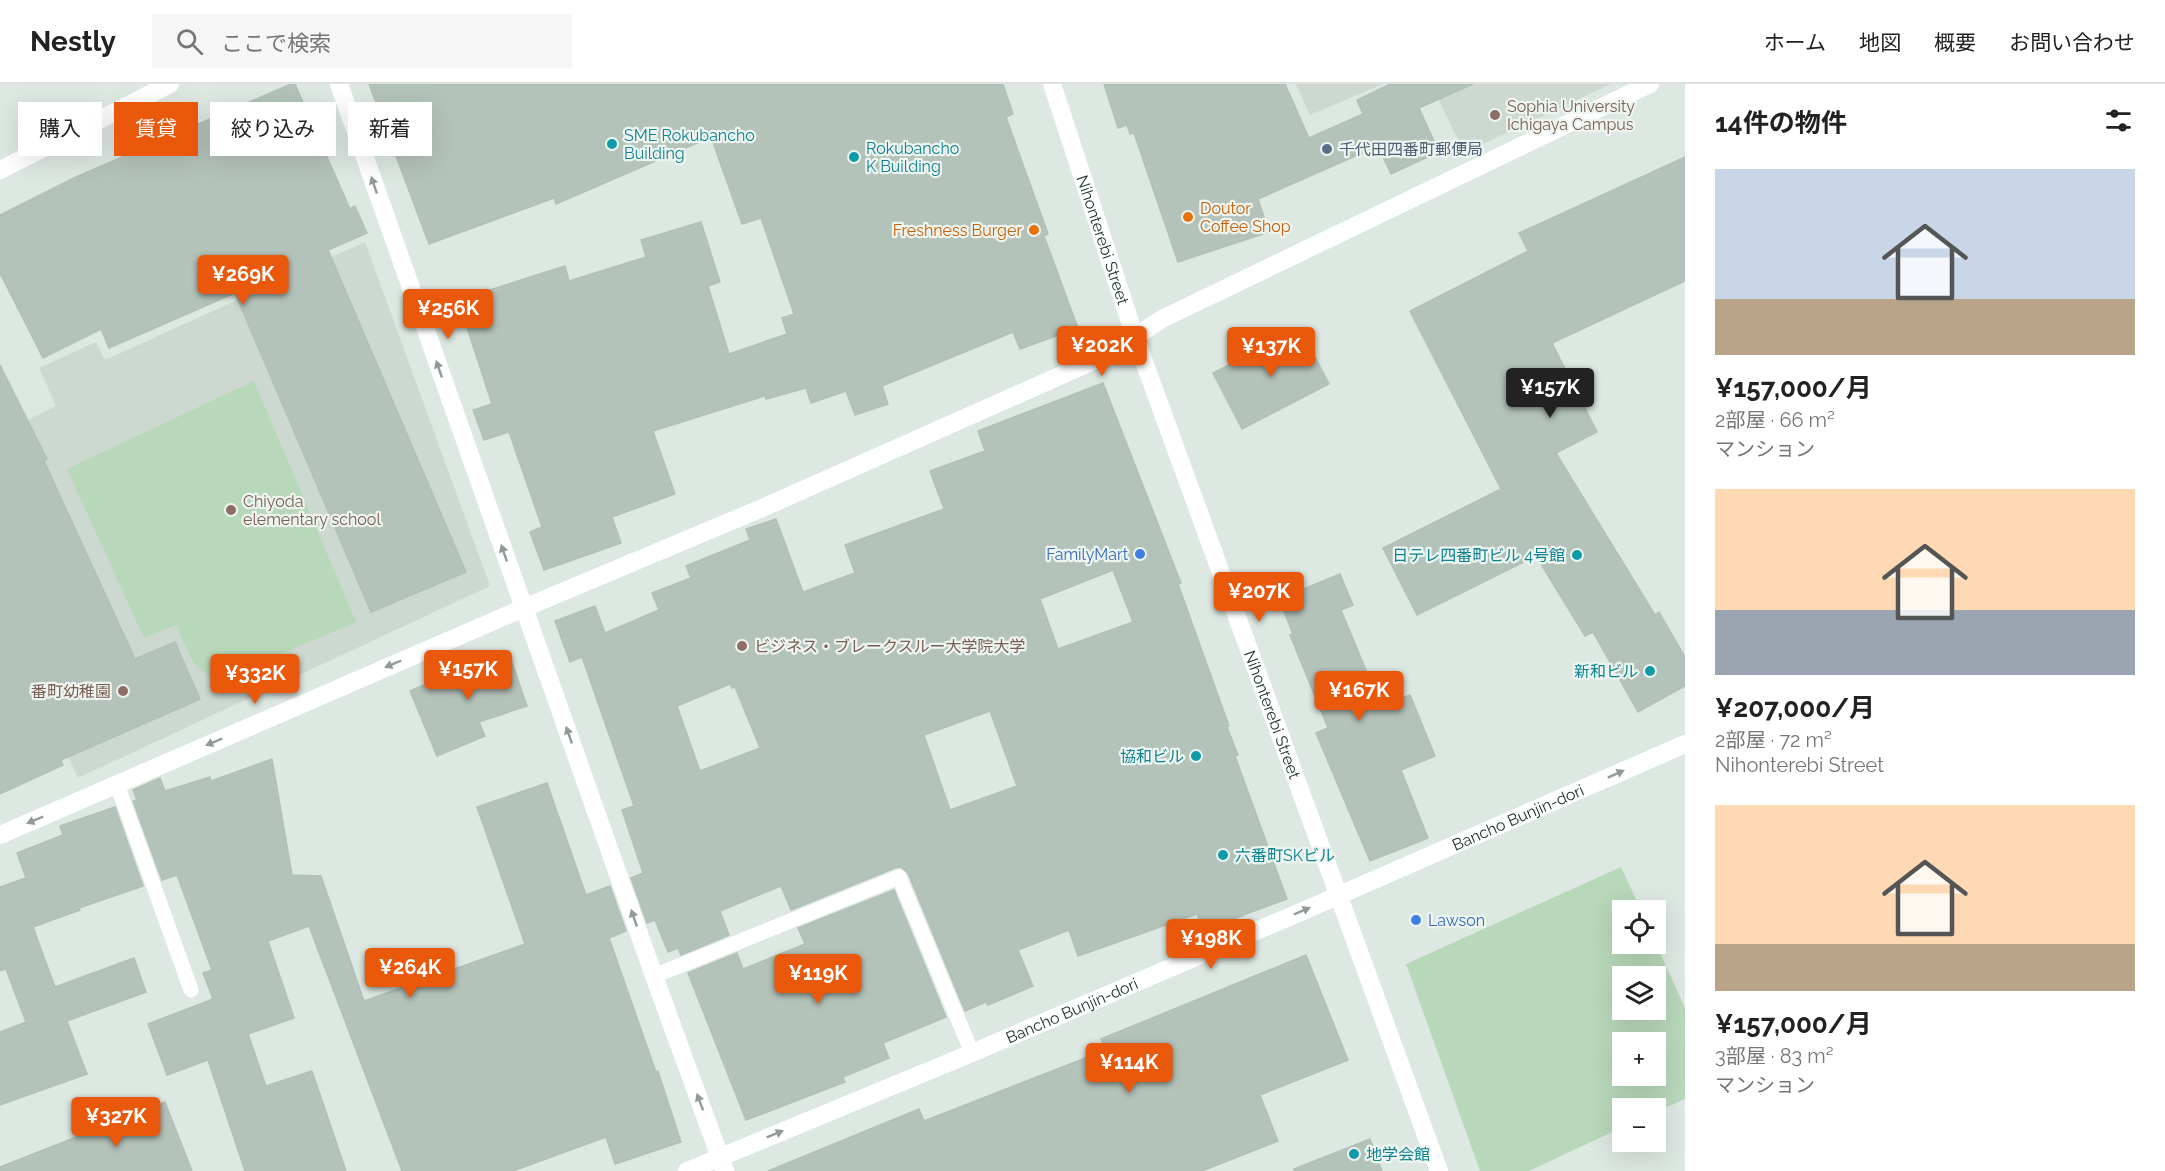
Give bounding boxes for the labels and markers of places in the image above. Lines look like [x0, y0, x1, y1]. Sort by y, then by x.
place label: Sophia University Ichigaya Campus [1507, 97, 1635, 134]
marker: Sophia University Ichigaya Campus [1488, 108, 1502, 122]
place label: SME Rokubancho Building [624, 126, 755, 163]
marker: SME Rokubancho Building [605, 137, 619, 151]
place label: Rokubancho K Building [866, 139, 959, 176]
place label: 千代田四番町郵便局 [1339, 140, 1483, 159]
marker: 千代田四番町郵便局 [1320, 142, 1334, 156]
marker: Rokubancho K Building [847, 150, 861, 164]
place label: Doutor Coffee Shop [1200, 199, 1291, 236]
marker: Doutor Coffee Shop [1181, 210, 1195, 224]
place label: Freshness Burger [893, 221, 1022, 240]
marker: Freshness Burger [1027, 223, 1041, 237]
pin: ¥269K [201, 255, 285, 306]
pin: ¥256K [406, 289, 490, 340]
pin: ¥202K [1060, 326, 1144, 377]
pin: ¥137K [1229, 327, 1313, 378]
pin: ¥157K [1508, 368, 1592, 419]
place label: Chiyoda elementary school [243, 492, 381, 529]
marker: Chiyoda elementary school [224, 503, 238, 517]
place label: FamilyMart [1046, 545, 1129, 564]
place label: 日テレ四番町ビル 4号館 [1392, 546, 1565, 565]
marker: FamilyMart [1133, 547, 1147, 561]
marker: 日テレ四番町ビル 4号館 [1570, 548, 1584, 562]
pin: ¥207K [1217, 572, 1301, 623]
place label: ビジネス・ブレークスルー大学院大学 [754, 637, 1026, 656]
marker: ビジネス・ブレークスルー大学院大学 [735, 639, 749, 653]
pin: ¥157K [426, 650, 510, 701]
pin: ¥332K [213, 654, 297, 705]
place label: 新和ビル [1574, 662, 1638, 681]
marker: 新和ビル [1643, 664, 1657, 678]
pin: ¥167K [1317, 671, 1401, 722]
place label: 番町幼稚園 [31, 682, 111, 701]
marker: 番町幼稚園 [116, 684, 130, 698]
place label: 協和ビル [1120, 747, 1184, 766]
marker: 協和ビル [1189, 749, 1203, 763]
place label: 六番町SKビル [1235, 846, 1335, 865]
marker: 六番町SKビル [1216, 848, 1230, 862]
place label: Lawson [1428, 911, 1485, 930]
marker: Lawson [1409, 913, 1423, 927]
pin: ¥198K [1169, 919, 1253, 970]
pin: ¥264K [368, 948, 452, 999]
pin: ¥119K [776, 954, 860, 1005]
pin: ¥114K [1087, 1043, 1171, 1094]
pin: ¥327K [74, 1097, 158, 1148]
place label: 地学会館 [1366, 1145, 1430, 1164]
marker: 地学会館 [1347, 1147, 1361, 1161]

